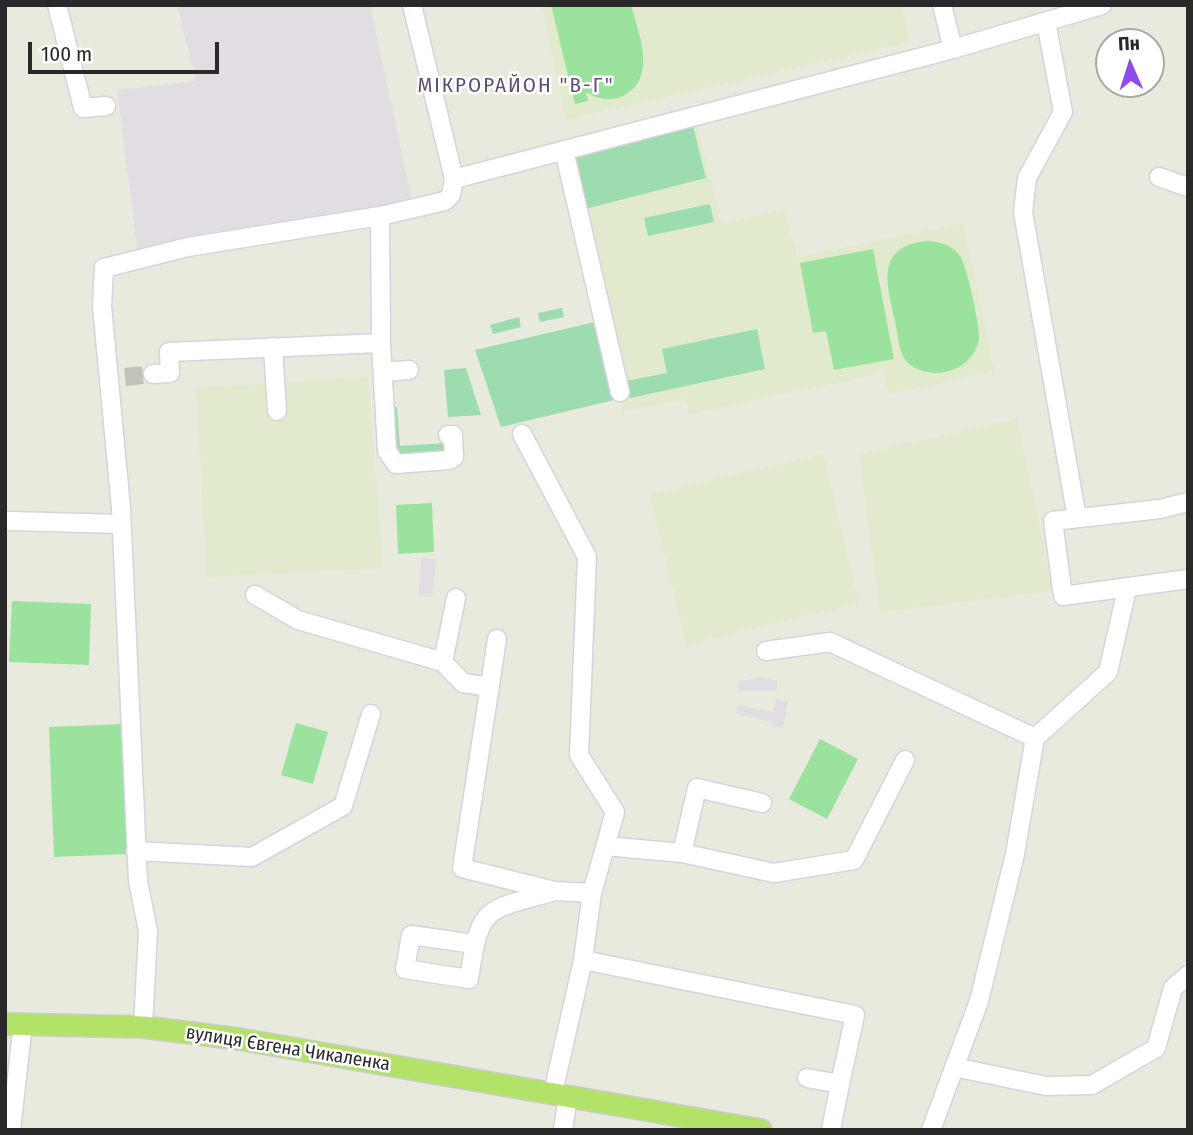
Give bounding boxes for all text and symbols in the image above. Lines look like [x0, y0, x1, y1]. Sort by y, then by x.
scale bar [32, 28, 222, 72]
north arrow [1095, 28, 1165, 98]
text: Пн [1118, 31, 1140, 56]
text: 100 m [41, 41, 92, 67]
district label: МІКРОРАЙОН "В-Г" [419, 73, 613, 99]
street label: вулиця Євгена Чикаленка [184, 1022, 392, 1076]

